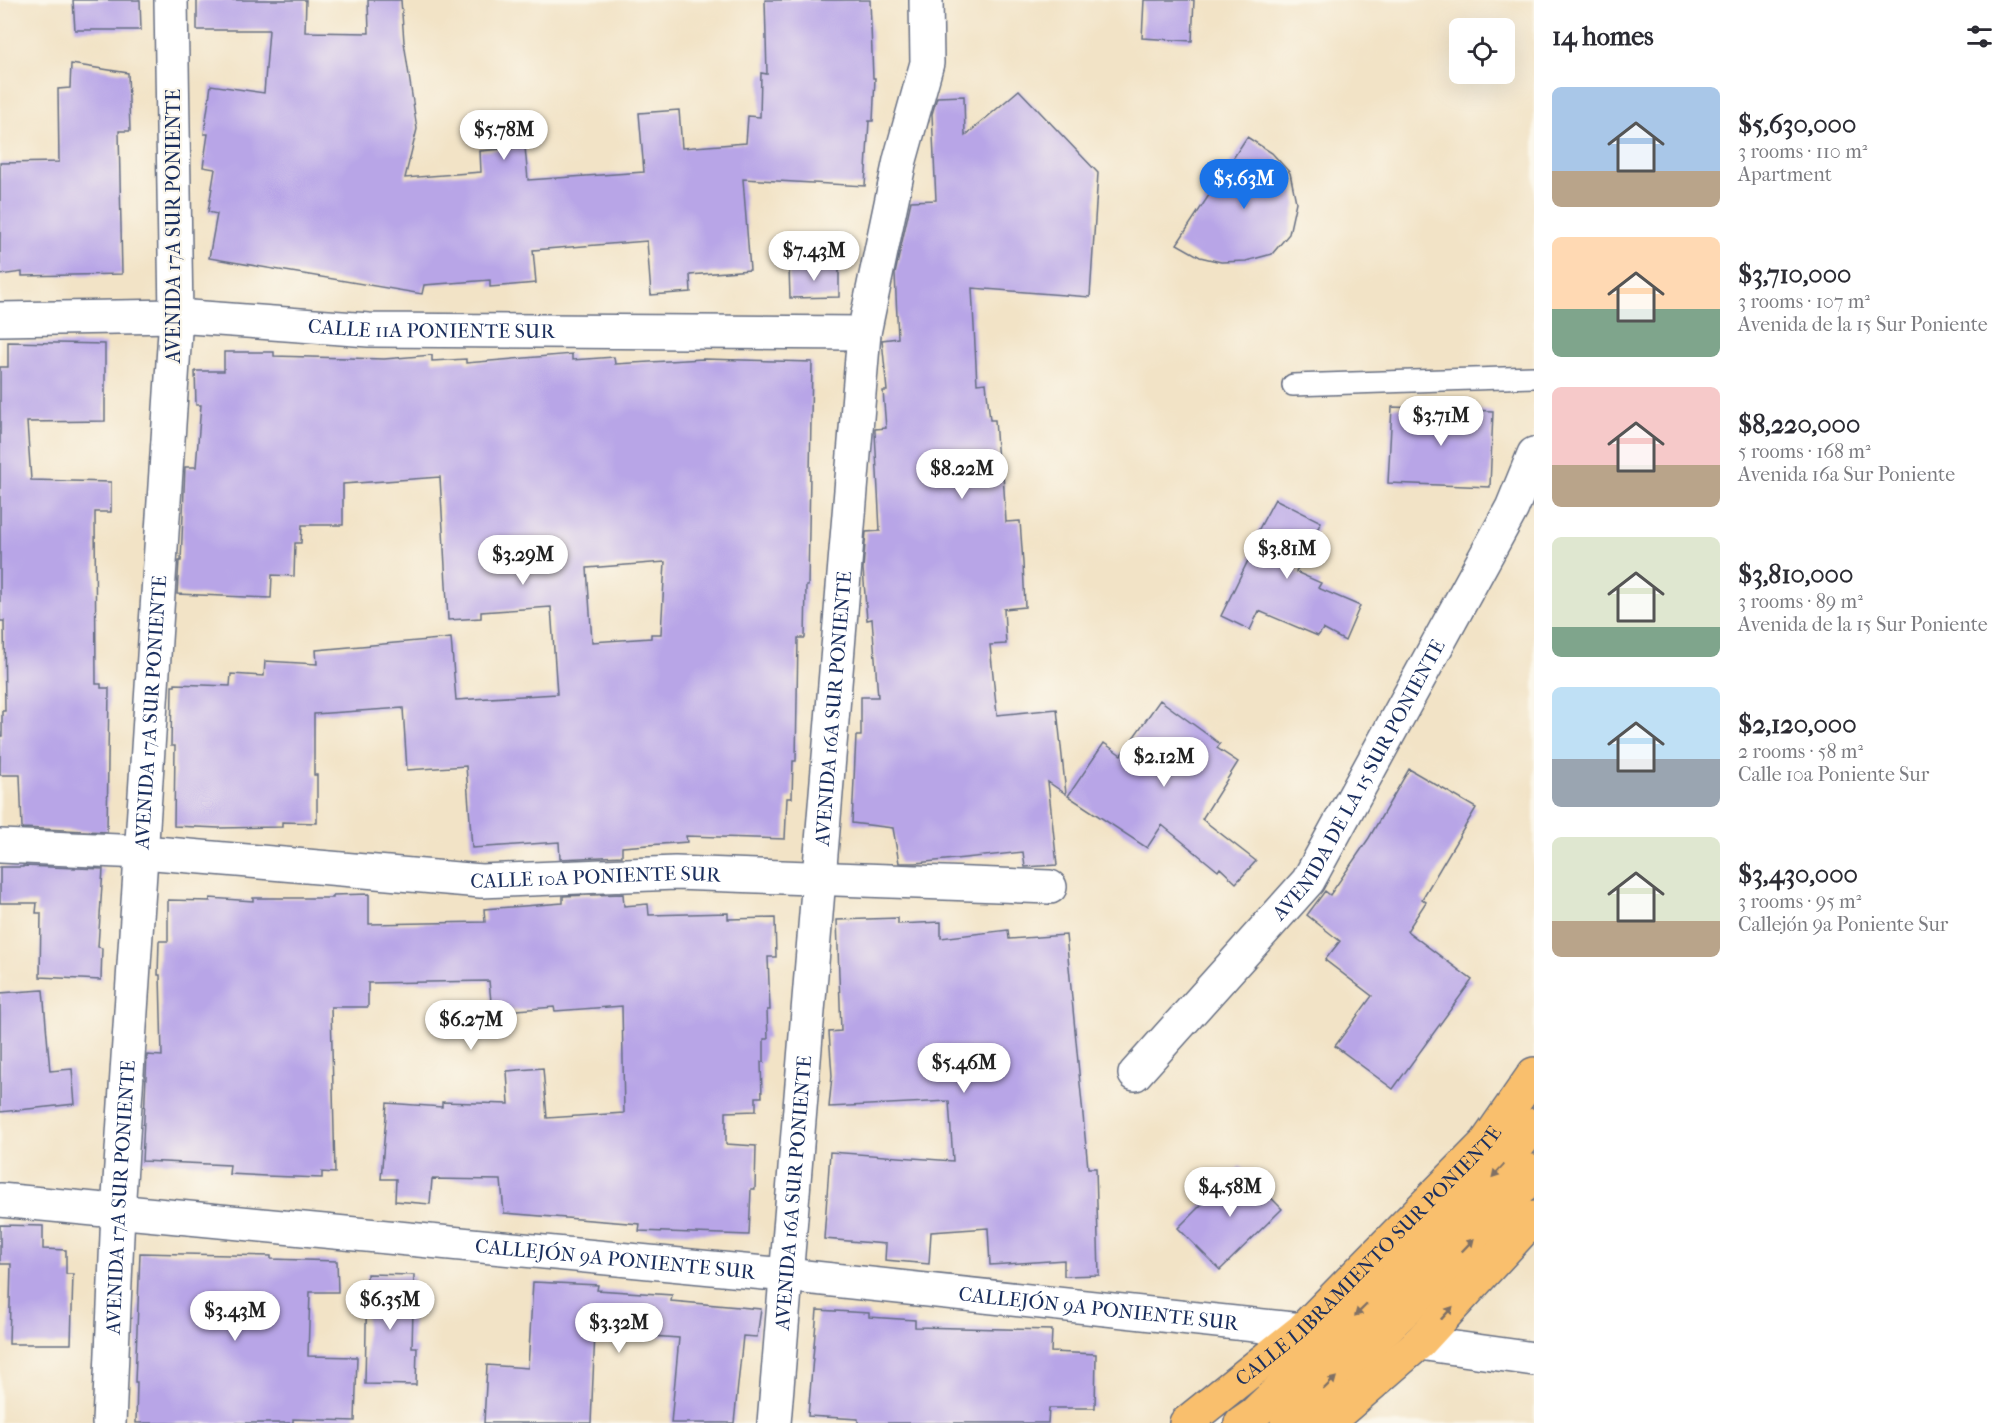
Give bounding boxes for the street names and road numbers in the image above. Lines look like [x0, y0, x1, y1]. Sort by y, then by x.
street label: AVENIDA 17A SUR PONIENTE [162, 89, 185, 364]
street label: CALLE 11A PONIENTE SUR [307, 315, 557, 343]
street label: AVENIDA 16A SUR PONIENTE [811, 570, 856, 848]
street label: AVENIDA 17A SUR PONIENTE [130, 575, 171, 851]
street label: AVENIDA DE LA 15 SUR PONIENTE [1267, 636, 1450, 926]
street label: CALLE 10A PONIENTE SUR [469, 862, 723, 893]
street label: AVENIDA 16A SUR PONIENTE [771, 1055, 816, 1332]
street label: AVENIDA 17A SUR PONIENTE [102, 1060, 140, 1336]
street label: CALLE LIBRAMIENTO SUR PONIENTE [1231, 1122, 1506, 1391]
street label: CALLEJÓN 9A PONIENTE SUR [474, 1234, 758, 1284]
street label: CALLEJÓN 9A PONIENTE SUR [958, 1282, 1241, 1335]

